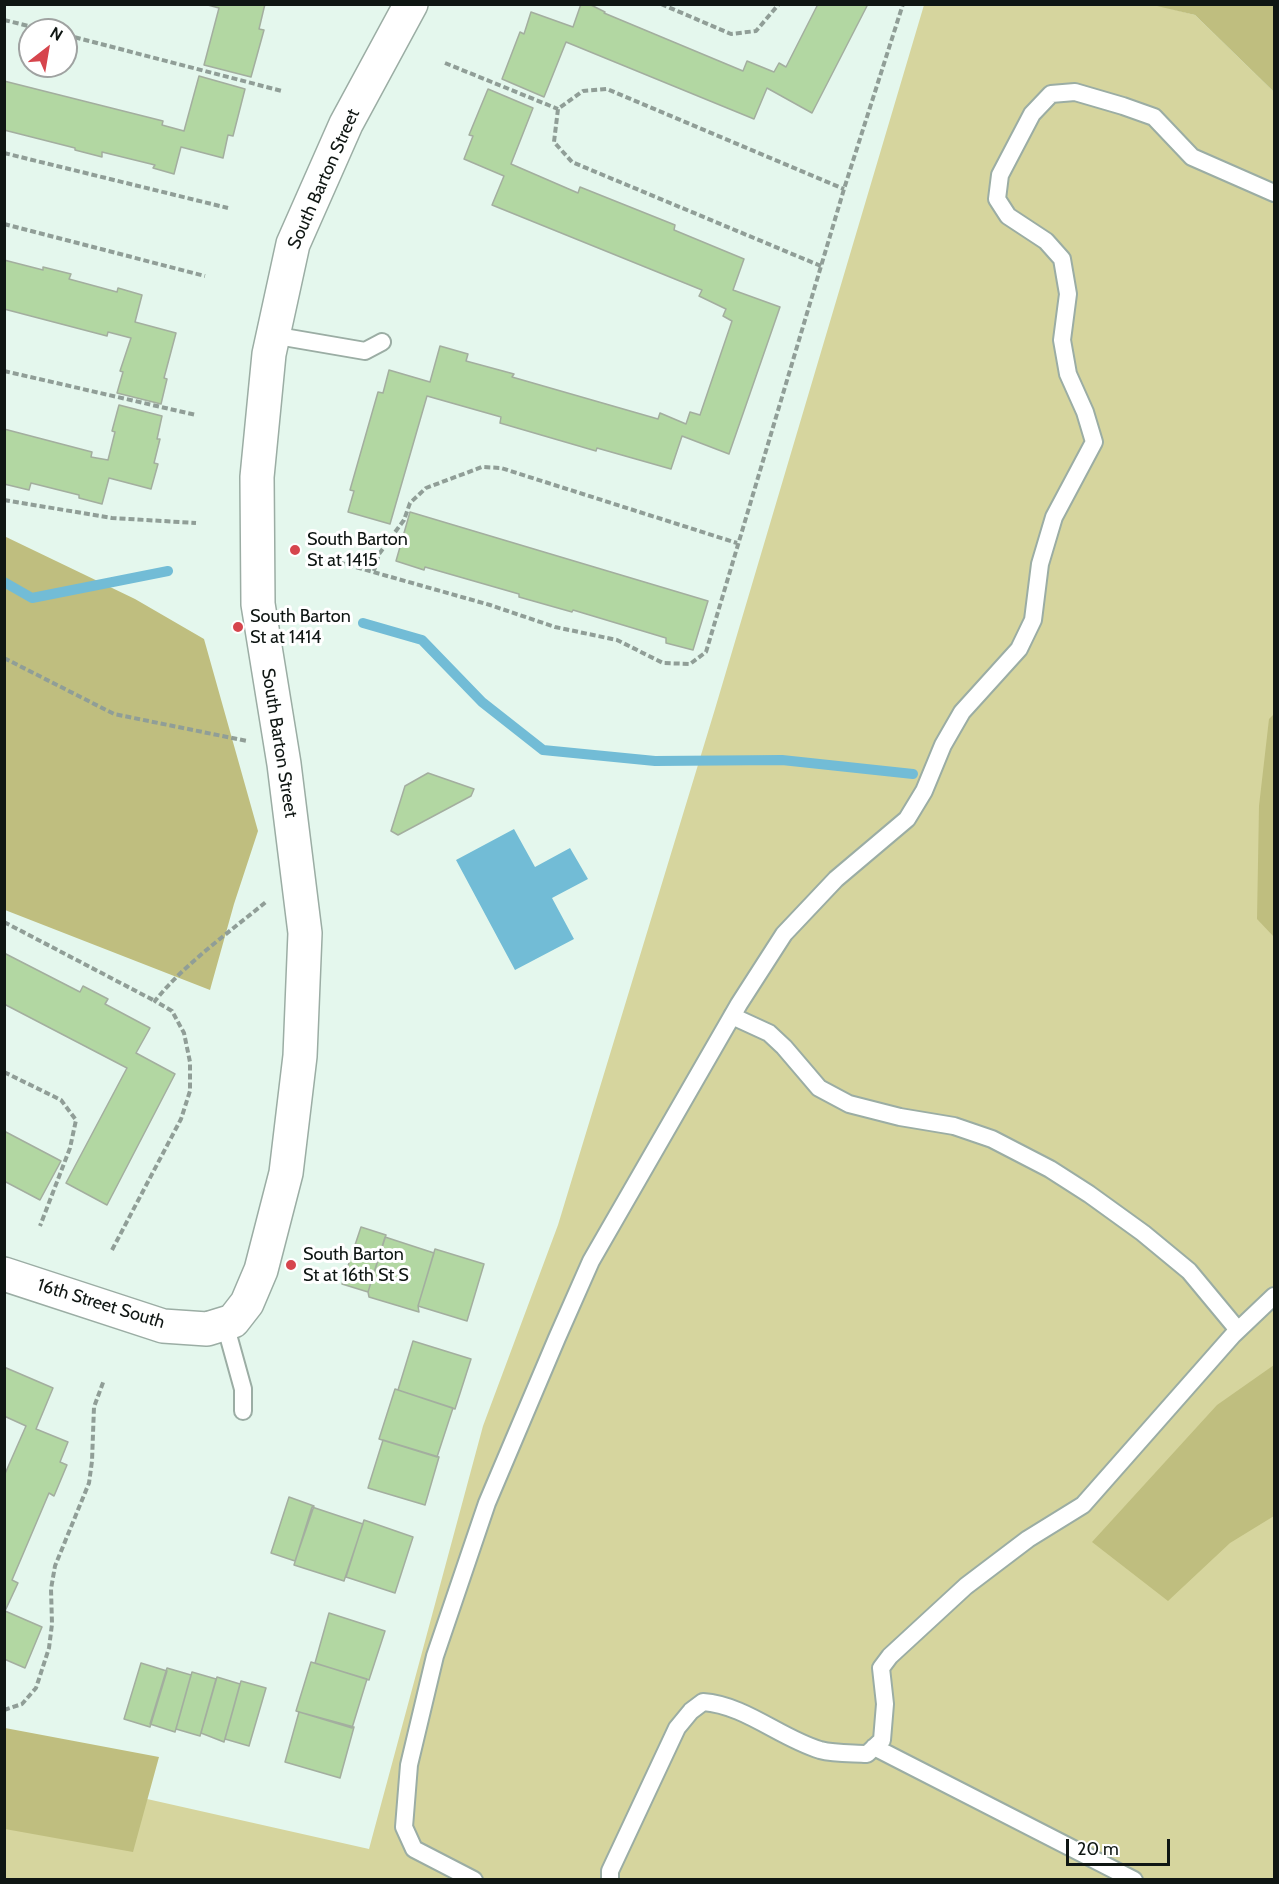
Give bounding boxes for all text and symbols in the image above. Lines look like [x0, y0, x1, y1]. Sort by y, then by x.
north arrow [18, 18, 78, 78]
text: N [47, 23, 66, 45]
street label: South Barton Street [283, 106, 365, 252]
place label: South Barton St at 1415 [307, 529, 408, 572]
marker: South Barton St at 1415 [288, 543, 302, 557]
place label: South Barton St at 1414 [250, 606, 351, 648]
marker: South Barton St at 1414 [231, 620, 245, 634]
street label: South Barton Street [257, 667, 301, 819]
place label: South Barton St at 16th St S [303, 1244, 409, 1286]
marker: South Barton St at 16th St S [284, 1258, 298, 1272]
street label: 16th Street South [35, 1274, 167, 1334]
scale bar [1069, 1827, 1172, 1865]
text: 20 m [1077, 1838, 1119, 1860]

